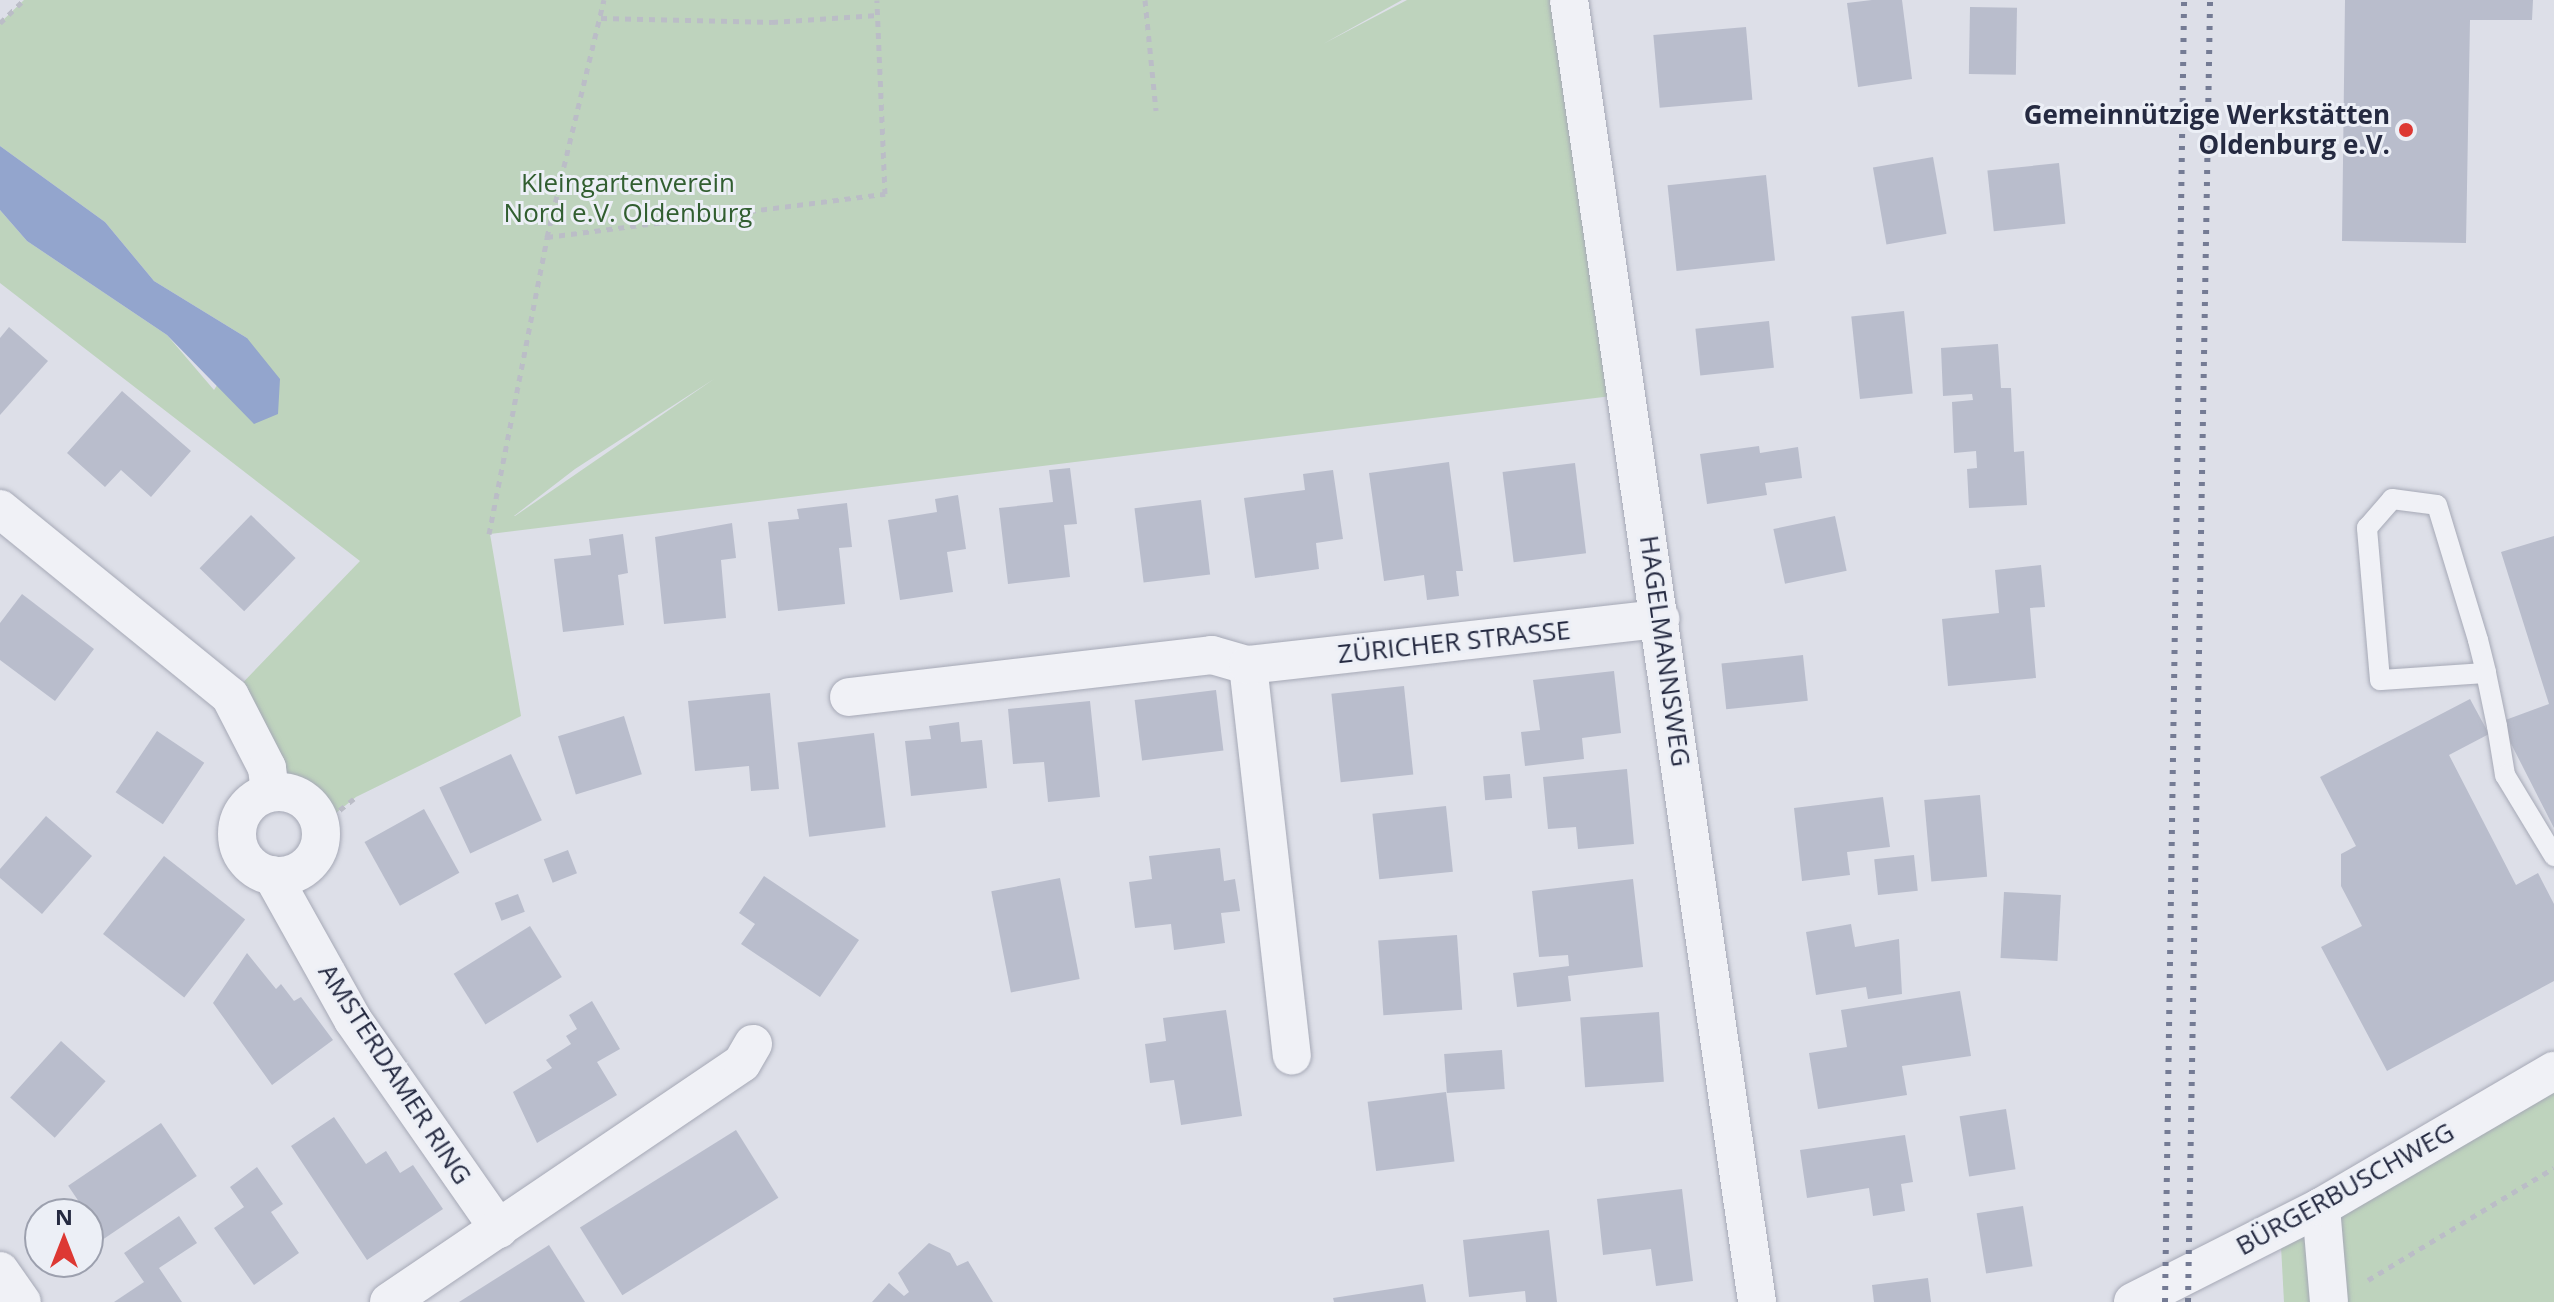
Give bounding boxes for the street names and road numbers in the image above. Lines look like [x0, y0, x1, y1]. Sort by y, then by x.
street label: HAGELMANNSWEG [1633, 533, 1697, 769]
street label: ZÜRICHER STRASSE [1336, 614, 1572, 670]
street label: AMSTERDAMER RING [312, 958, 478, 1190]
street label: BÜRGERBUSCHWEG [2231, 1116, 2459, 1262]

